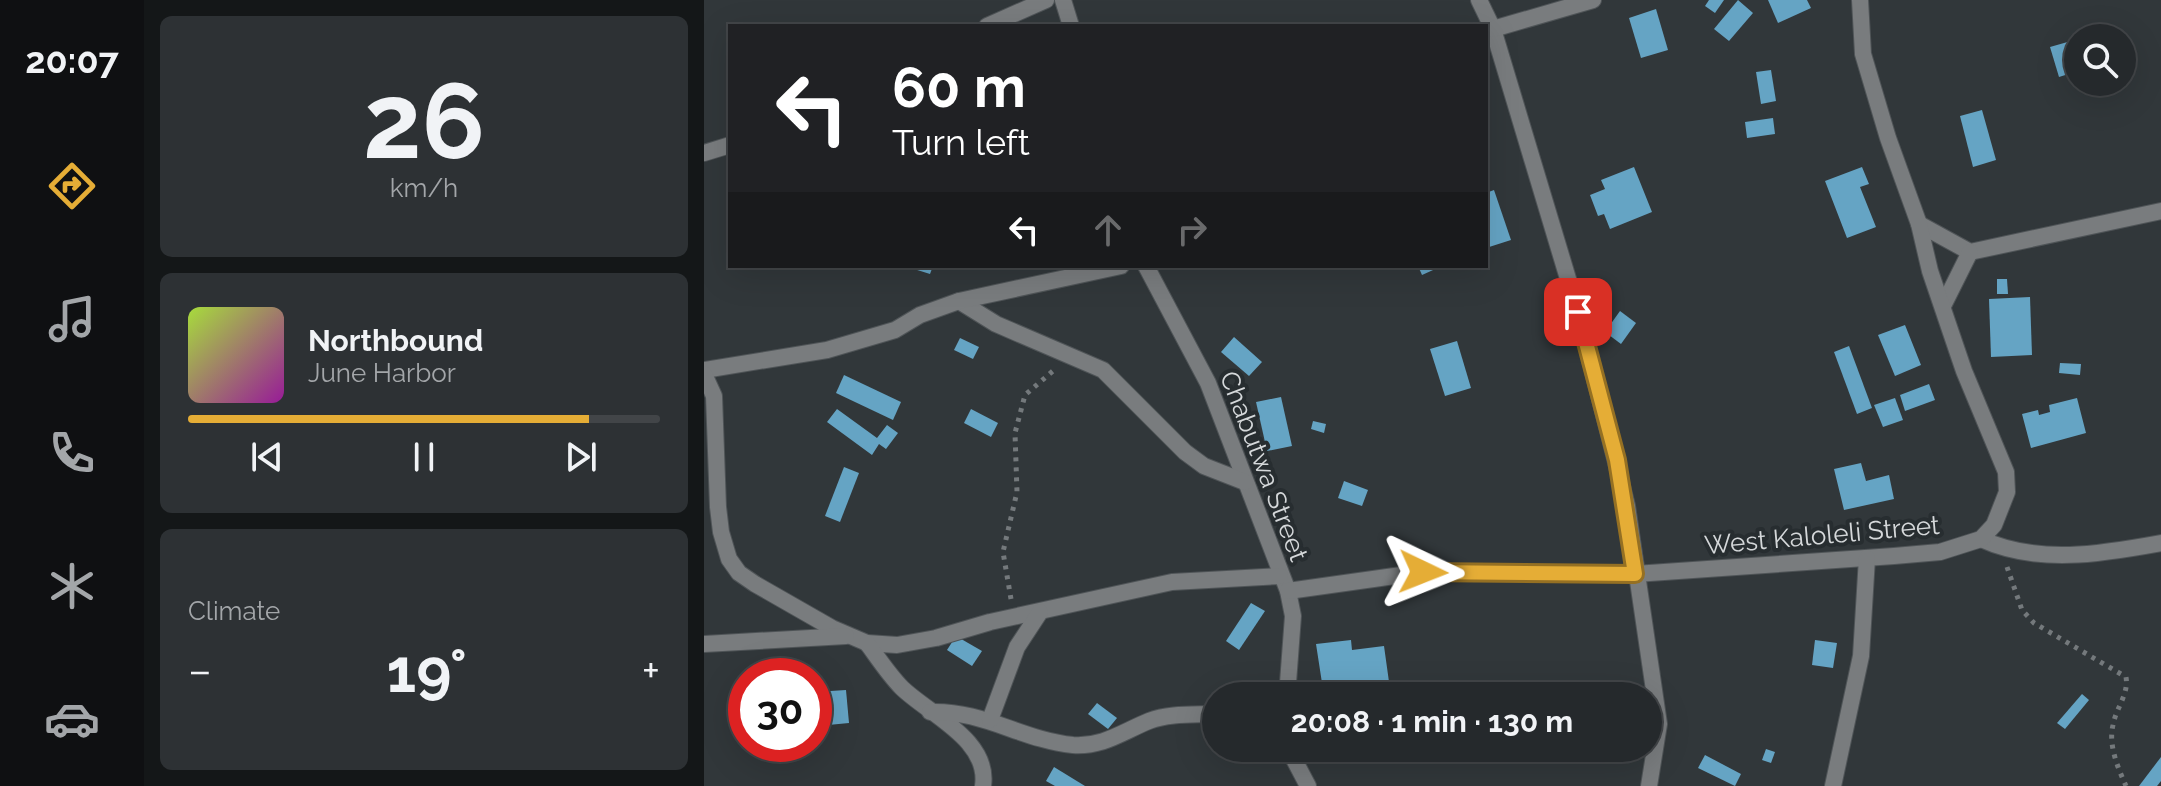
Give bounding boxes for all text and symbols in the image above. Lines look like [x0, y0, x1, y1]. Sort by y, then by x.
map controls [2064, 24, 2136, 96]
button: search [2064, 24, 2136, 96]
text: 20:07 [25, 39, 119, 81]
text: 60 m [892, 54, 1026, 120]
icon: left [760, 56, 864, 160]
text: 26 [363, 60, 485, 182]
text: Turn left [892, 121, 1030, 163]
icon: directions [44, 158, 100, 214]
text: km/h [390, 173, 458, 203]
icon: left [1002, 208, 1046, 252]
icon: ahead [1086, 208, 1130, 252]
icon: right [1170, 208, 1214, 252]
pin [1544, 278, 1612, 346]
icon: arrive [1556, 290, 1600, 334]
icon: music [44, 291, 100, 347]
text: Northbound [308, 323, 483, 358]
text: June Harbor [308, 358, 456, 388]
street label: Chabutwa Street [1214, 367, 1314, 565]
icon: phone [44, 425, 100, 481]
icon: previous [245, 435, 289, 479]
icon: pause [402, 435, 446, 479]
icon: next [559, 435, 603, 479]
street label: West Kaloleli Street [1703, 510, 1941, 560]
position arrow [1381, 530, 1465, 614]
icon: climate [44, 558, 100, 614]
text: Climate [188, 596, 280, 626]
text: 19° [387, 636, 467, 706]
text: − [188, 645, 212, 696]
text: + [642, 645, 660, 696]
speed limit sign: 30 [728, 658, 832, 762]
icon: car [44, 691, 100, 747]
text: 20:08 · 1 min · 130 m [1291, 704, 1573, 739]

